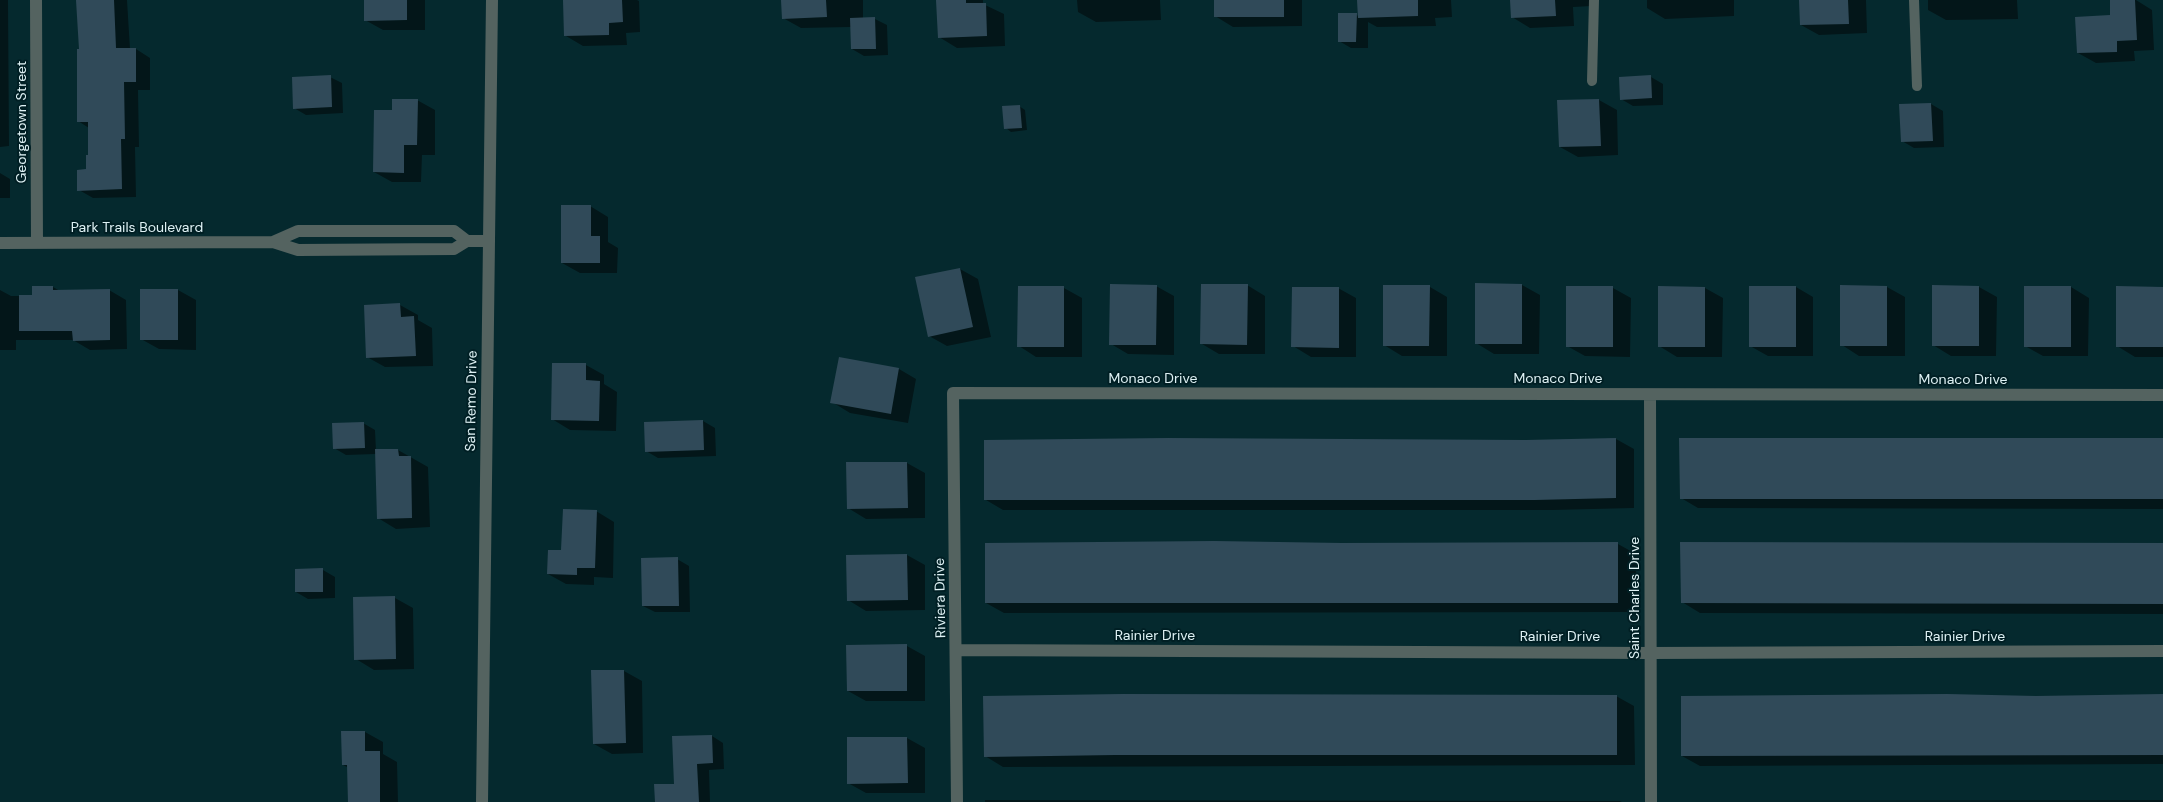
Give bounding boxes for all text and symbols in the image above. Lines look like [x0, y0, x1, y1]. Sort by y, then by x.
street label: Georgetown Street [14, 61, 30, 183]
street label: Park Trails Boulevard [71, 220, 203, 236]
street label: San Remo Drive [463, 350, 481, 452]
street label: Monaco Drive [1109, 371, 1197, 387]
street label: Monaco Drive [1514, 371, 1602, 387]
street label: Monaco Drive [1919, 372, 2007, 388]
street label: Saint Charles Drive [1627, 537, 1643, 659]
street label: Riviera Drive [932, 558, 950, 638]
street label: Rainier Drive [1115, 628, 1195, 644]
street label: Rainier Drive [1520, 629, 1600, 645]
street label: Rainier Drive [1925, 629, 2005, 645]

